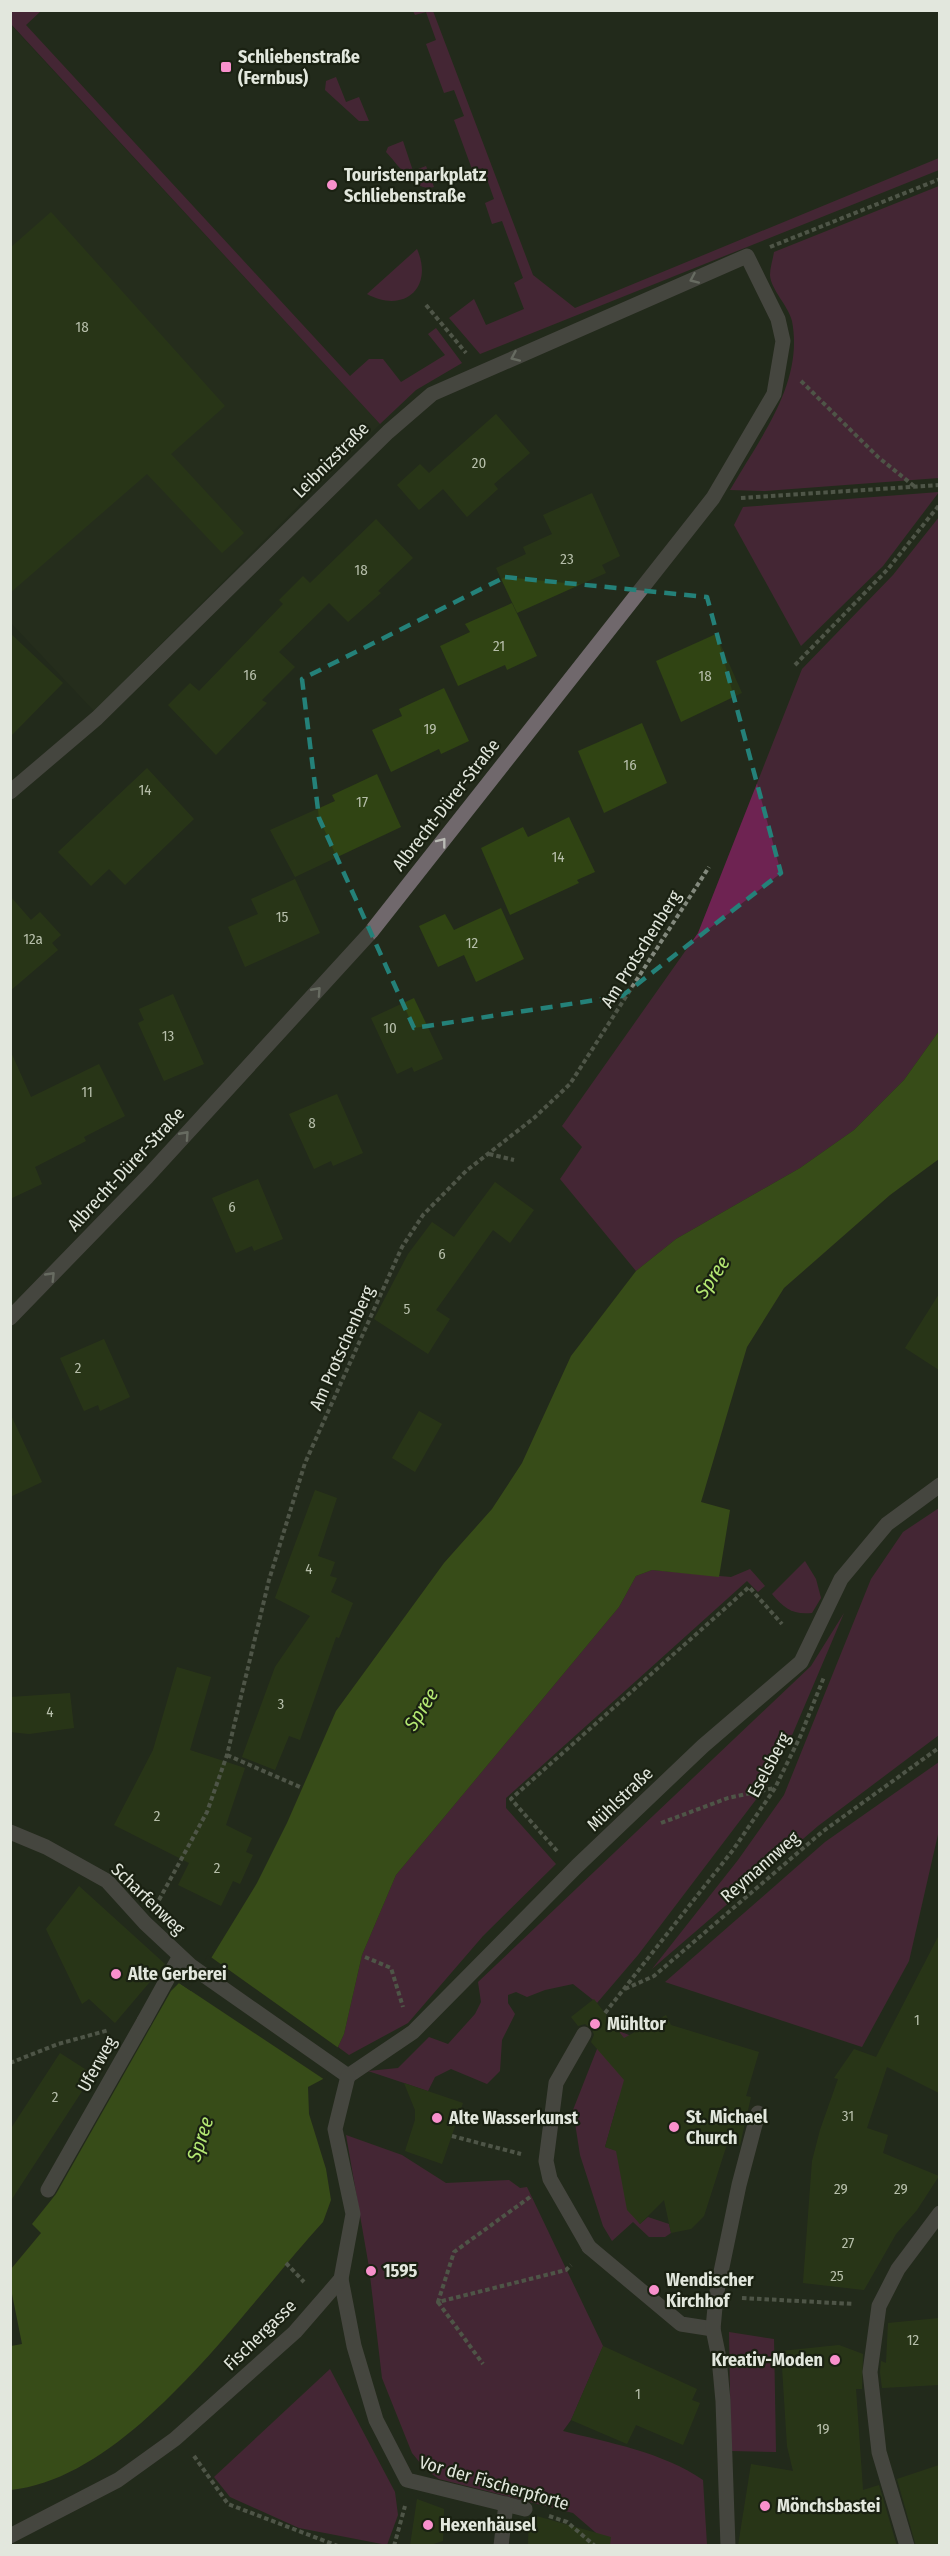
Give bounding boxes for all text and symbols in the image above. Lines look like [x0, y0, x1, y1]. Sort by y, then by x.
place label: Schliebenstraße (Fernbus) [238, 46, 360, 89]
marker: Schliebenstraße (Fernbus) [219, 60, 233, 74]
place label: Touristenparkplatz Schliebenstraße [344, 164, 487, 207]
marker: Touristenparkplatz Schliebenstraße [325, 178, 339, 192]
one-way arrow [689, 272, 700, 284]
house number: 18 [75, 318, 89, 336]
one-way arrow [510, 350, 521, 362]
street label: Leibnizstraße [288, 417, 374, 503]
house number: 20 [472, 454, 486, 472]
house number: 23 [560, 550, 574, 568]
house number: 18 [354, 561, 368, 579]
house number: 21 [493, 637, 505, 655]
house number: 16 [243, 666, 257, 684]
house number: 18 [698, 667, 712, 685]
house number: 19 [423, 720, 437, 738]
street label: Albrecht-Dürer-Straße [388, 735, 504, 875]
house number: 16 [623, 756, 637, 774]
house number: 14 [138, 781, 152, 799]
house number: 17 [356, 793, 368, 811]
one-way arrow [434, 837, 445, 848]
house number: 14 [551, 848, 565, 866]
street label: Am Protschenberg [596, 886, 686, 1012]
house number: 15 [276, 908, 288, 926]
house number: 12a [23, 930, 43, 948]
house number: 12 [466, 934, 479, 952]
one-way arrow [310, 987, 321, 998]
house number: 10 [383, 1019, 397, 1037]
house number: 13 [162, 1027, 175, 1045]
house number: 11 [81, 1083, 93, 1101]
street label: Albrecht-Dürer-Straße [63, 1102, 189, 1236]
house number: 8 [308, 1114, 316, 1132]
one-way arrow [178, 1131, 189, 1142]
house number: 6 [228, 1198, 236, 1216]
house number: 6 [438, 1245, 446, 1263]
water label: Spree [689, 1251, 735, 1303]
one-way arrow [44, 1273, 55, 1283]
street label: Am Protschenberg [305, 1282, 380, 1414]
house number: 5 [404, 1300, 411, 1318]
house number: 2 [75, 1359, 82, 1377]
house number: 4 [305, 1560, 313, 1578]
water label: Spree [398, 1683, 444, 1736]
house number: 3 [278, 1695, 285, 1713]
house number: 4 [46, 1703, 54, 1721]
street label: Eselsberg [743, 1728, 795, 1801]
street label: Mühlstraße [582, 1762, 658, 1836]
house number: 2 [154, 1807, 161, 1825]
street label: Reymannweg [716, 1826, 804, 1907]
street label: Scharfenweg [107, 1858, 190, 1940]
house number: 2 [214, 1859, 221, 1877]
place label: Alte Gerberei [127, 1963, 227, 1985]
marker: Alte Gerberei [109, 1967, 123, 1981]
house number: 1 [914, 2011, 920, 2029]
place label: Mühltor [607, 2013, 666, 2035]
marker: Mühltor [588, 2017, 602, 2031]
street label: Uferweg [73, 2032, 121, 2096]
house number: 2 [52, 2088, 59, 2106]
place label: St. Michael Church [686, 2106, 768, 2149]
place label: Alte Wasserkunst [448, 2107, 579, 2129]
house number: 31 [842, 2107, 854, 2125]
marker: Alte Wasserkunst [430, 2111, 444, 2125]
water label: Spree [181, 2113, 219, 2165]
marker: St. Michael Church [667, 2120, 681, 2134]
house number: 29 [834, 2180, 848, 2198]
house number: 29 [894, 2180, 908, 2198]
house number: 27 [842, 2234, 854, 2252]
place label: 1595 [383, 2260, 417, 2282]
marker: 1595 [364, 2264, 378, 2278]
house number: 25 [830, 2267, 844, 2285]
place label: Wendischer Kirchhof [666, 2269, 754, 2312]
marker: Wendischer Kirchhof [647, 2283, 661, 2297]
street label: Fischergasse [219, 2295, 301, 2375]
house number: 12 [907, 2331, 920, 2349]
place label: Kreativ-Moden [712, 2349, 823, 2371]
marker: Kreativ-Moden [828, 2353, 842, 2367]
house number: 1 [635, 2385, 641, 2403]
house number: 19 [816, 2420, 830, 2438]
street label: Vor der Fischerpforte [417, 2451, 572, 2515]
place label: Mönchsbastei [777, 2495, 880, 2517]
marker: Mönchsbastei [758, 2499, 772, 2513]
place label: Hexenhäusel [440, 2514, 536, 2536]
marker: Hexenhäusel [421, 2518, 435, 2532]

